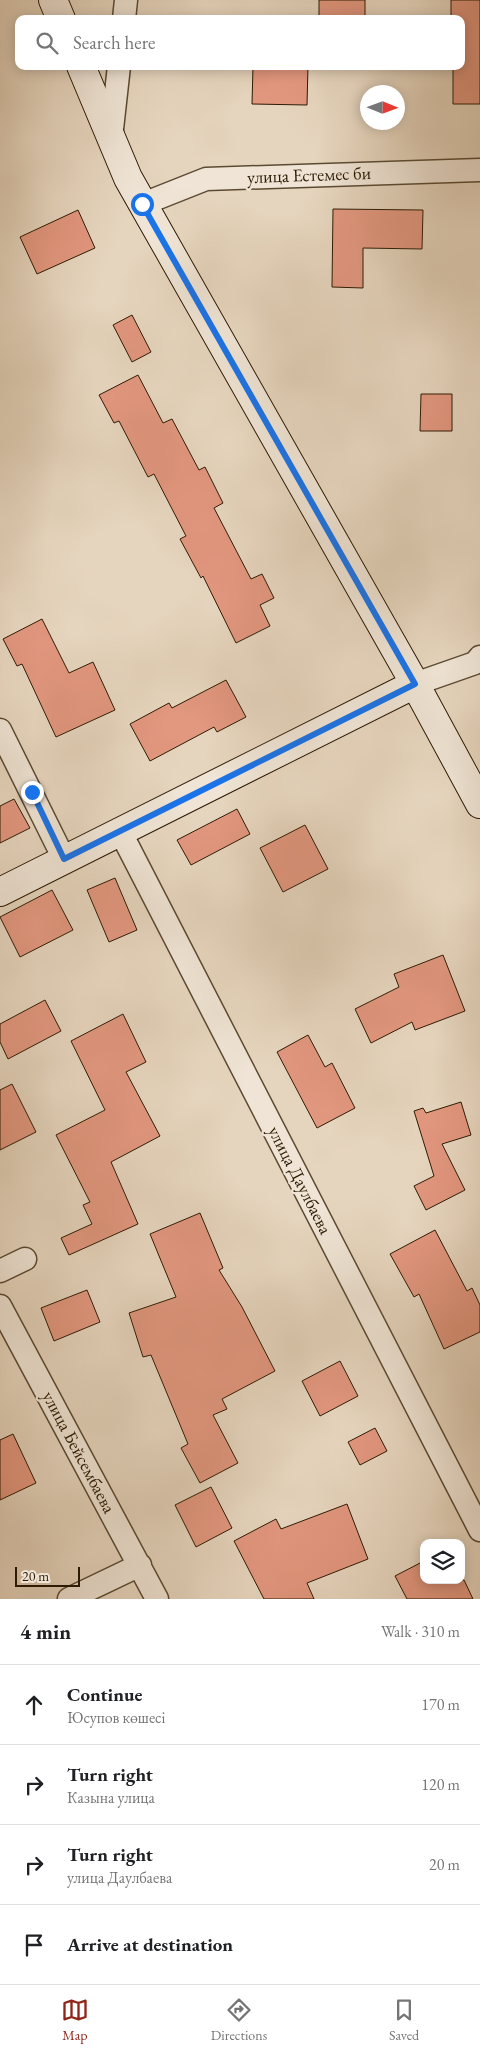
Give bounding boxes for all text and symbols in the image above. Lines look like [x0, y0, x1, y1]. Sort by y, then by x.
search box [15, 15, 465, 70]
icon: search [33, 29, 61, 57]
text: Search here [73, 30, 155, 55]
north arrow [360, 85, 405, 130]
street label: улица Естемес би [247, 161, 372, 188]
route start [131, 193, 154, 216]
route end [21, 781, 44, 804]
street label: улица Даулбаева [263, 1122, 338, 1239]
street label: улица Бейсембаева [38, 1387, 122, 1518]
map controls [420, 1539, 465, 1584]
button: layers [420, 1539, 465, 1584]
scale bar [15, 1564, 80, 1587]
text: 20 m [22, 1567, 49, 1585]
text: 4 min [20, 1618, 71, 1645]
text: Walk · 310 m [381, 1621, 460, 1642]
text: Continue [67, 1682, 142, 1707]
icon: ahead [20, 1691, 48, 1719]
text: 170 m [421, 1694, 460, 1715]
text: Юсупов көшесі [67, 1707, 165, 1728]
text: Turn right [67, 1762, 153, 1787]
icon: right [20, 1771, 48, 1799]
text: 120 m [421, 1774, 460, 1795]
text: Казына улица [67, 1787, 155, 1808]
text: Turn right [67, 1842, 153, 1867]
icon: right [20, 1851, 48, 1879]
text: 20 m [429, 1854, 460, 1875]
text: улица Даулбаева [67, 1867, 172, 1888]
icon: arrive [20, 1931, 48, 1959]
text: Arrive at destination [67, 1932, 233, 1957]
tab: Map [61, 1996, 89, 2044]
tab: Directions [211, 1996, 267, 2044]
tab: Saved [389, 1996, 419, 2044]

